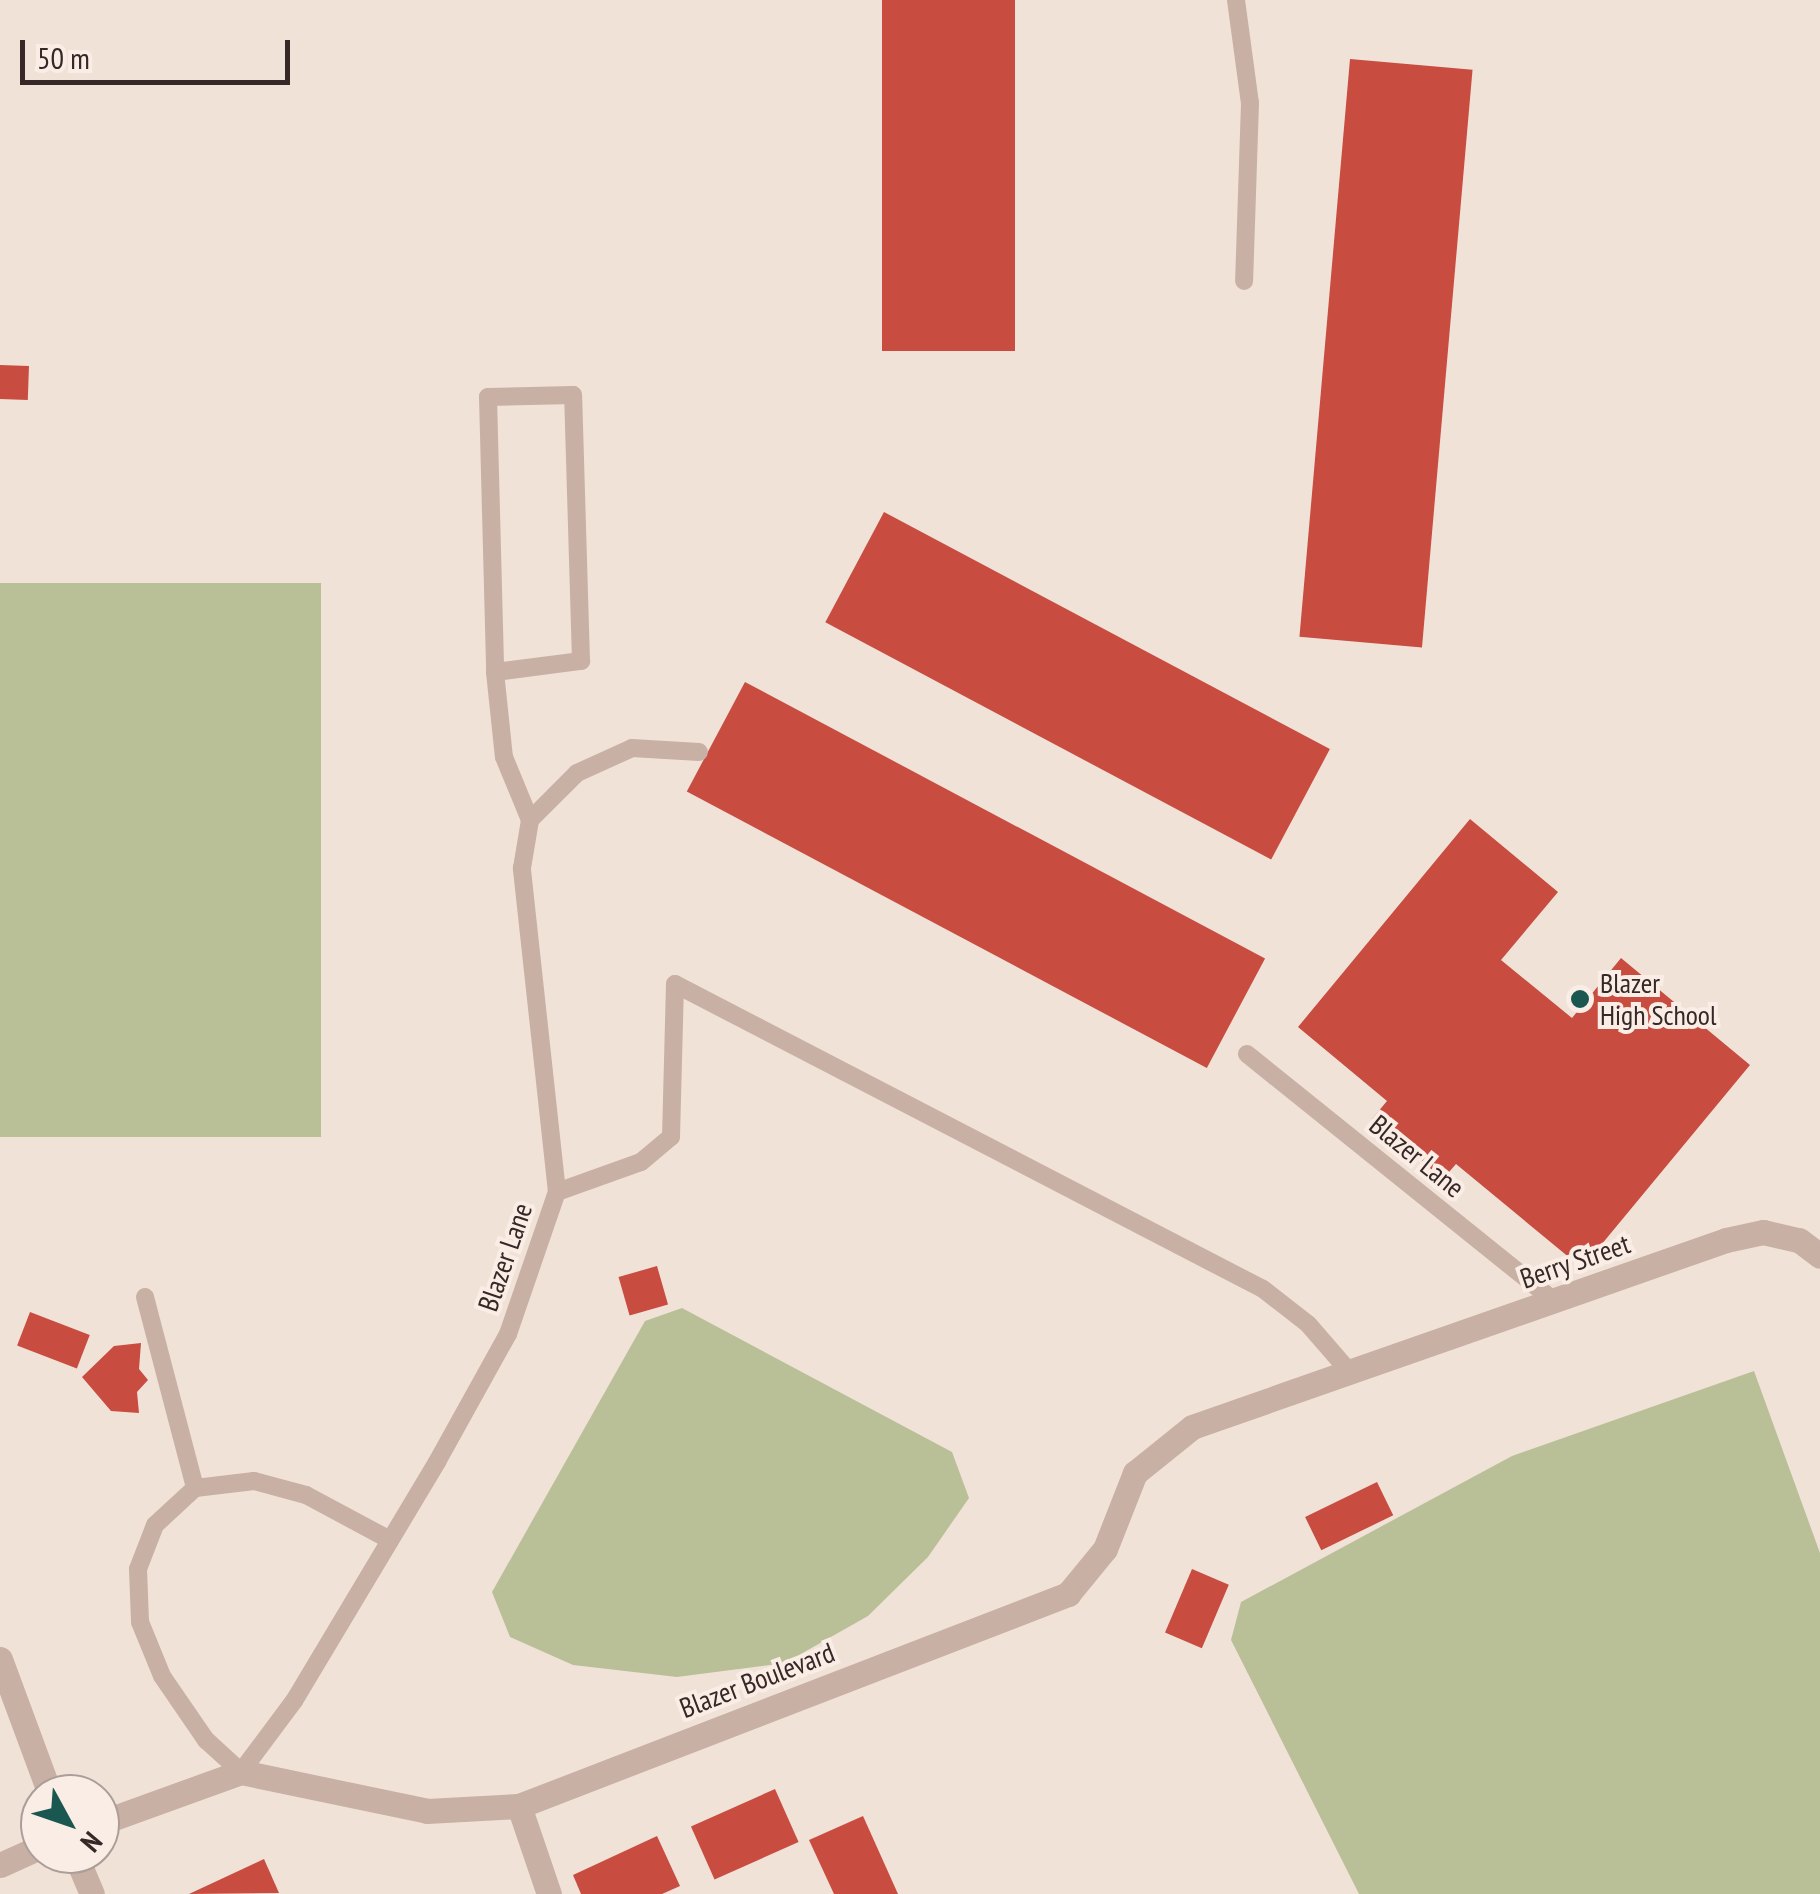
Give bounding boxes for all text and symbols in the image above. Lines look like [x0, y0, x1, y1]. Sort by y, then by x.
scale bar [25, 20, 295, 82]
text: 50 m [37, 38, 90, 77]
place label: Blazer High School [1600, 966, 1716, 1032]
marker: Blazer High School [1569, 988, 1591, 1010]
street label: Blazer Lane [1363, 1108, 1471, 1204]
street label: Blazer Lane [471, 1199, 539, 1315]
street label: Berry Street [1515, 1226, 1635, 1296]
street label: Blazer Boulevard [675, 1635, 839, 1725]
north arrow [20, 1774, 120, 1874]
text: N [73, 1825, 111, 1860]

